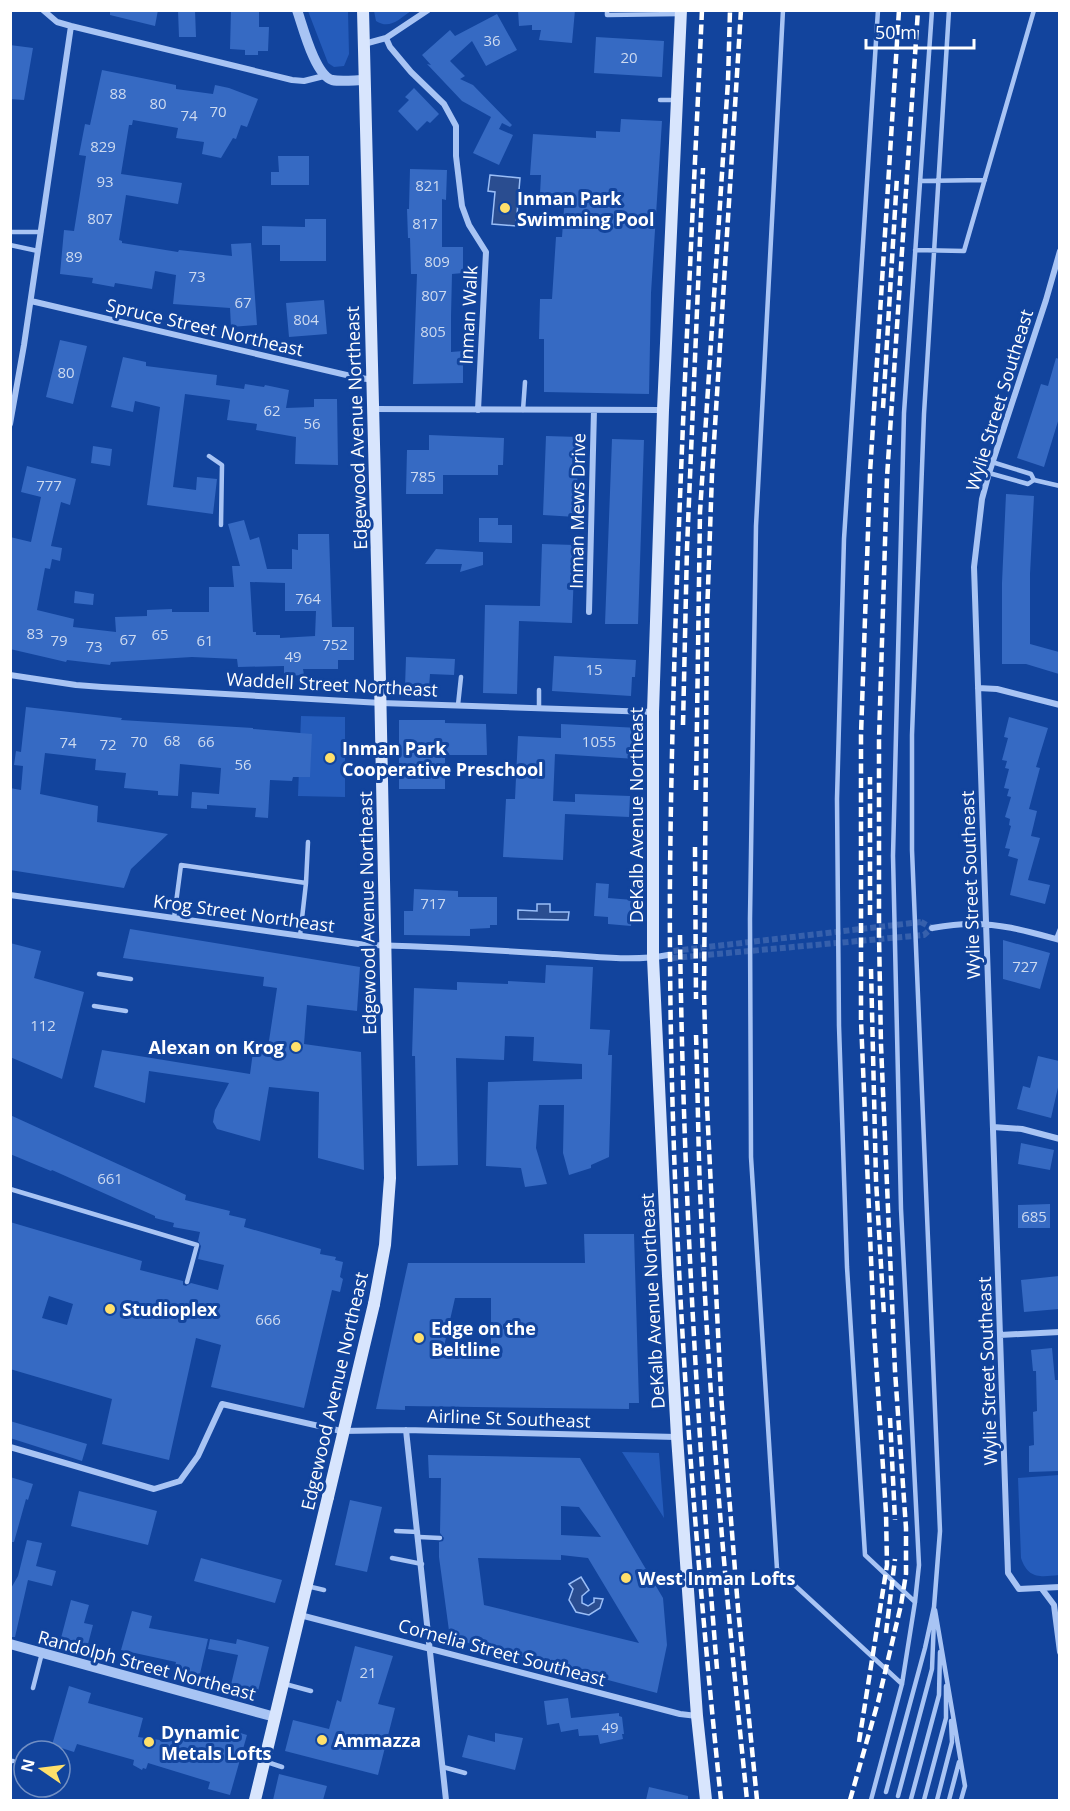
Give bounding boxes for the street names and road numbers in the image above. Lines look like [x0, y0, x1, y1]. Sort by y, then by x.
street label: Inman Walk [453, 264, 483, 365]
street label: Spruce Street Northeast [104, 293, 306, 361]
street label: Edgewood Avenue Northeast [340, 306, 372, 550]
street label: Wylie Street Southeast [960, 306, 1038, 494]
street label: Inman Mews Drive [564, 433, 590, 589]
street label: Waddell Street Northeast [226, 666, 438, 702]
street label: DeKalb Avenue Northeast [624, 707, 648, 923]
street label: Wylie Street Southeast [955, 790, 985, 980]
street label: Edgewood Avenue Northeast [353, 791, 381, 1035]
street label: Krog Street Northeast [152, 888, 336, 938]
street label: DeKalb Avenue Northeast [634, 1192, 670, 1410]
street label: Edgewood Avenue Northeast [295, 1270, 373, 1512]
street label: Wylie Street Southeast [972, 1276, 1002, 1466]
street label: Airline St Southeast [427, 1403, 591, 1433]
street label: Cornelia Street Southeast [396, 1613, 608, 1691]
street label: Randolph Street Northeast [35, 1624, 259, 1706]

